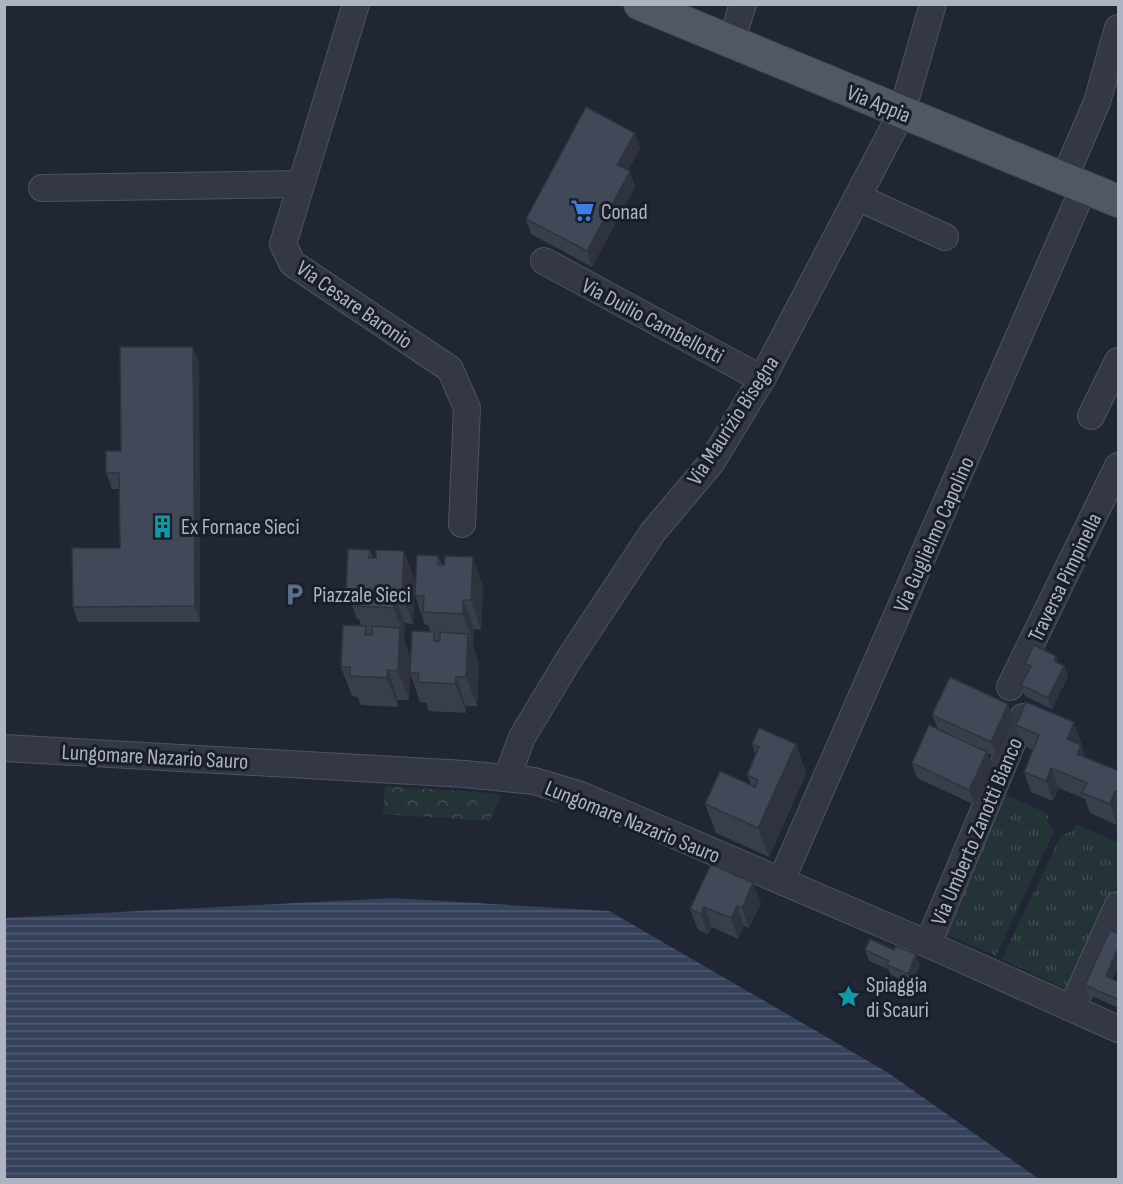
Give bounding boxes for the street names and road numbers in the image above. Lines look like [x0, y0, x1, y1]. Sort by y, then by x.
street label: Via Appia [843, 79, 914, 129]
street label: Via Cesare Baronio [291, 255, 418, 355]
street label: Via Duilio Cambellotti [577, 273, 728, 370]
street label: Via Maurizio Bisegna [681, 351, 785, 491]
street label: Via Guglielmo Capolino [888, 453, 981, 617]
street label: Traversa Pimpinella [1022, 509, 1108, 647]
street label: Via Umberto Zanotti Bianco [926, 734, 1029, 929]
street label: Lungomare Nazario Sauro [61, 739, 249, 776]
street label: Lungomare Nazario Sauro [541, 775, 724, 870]

